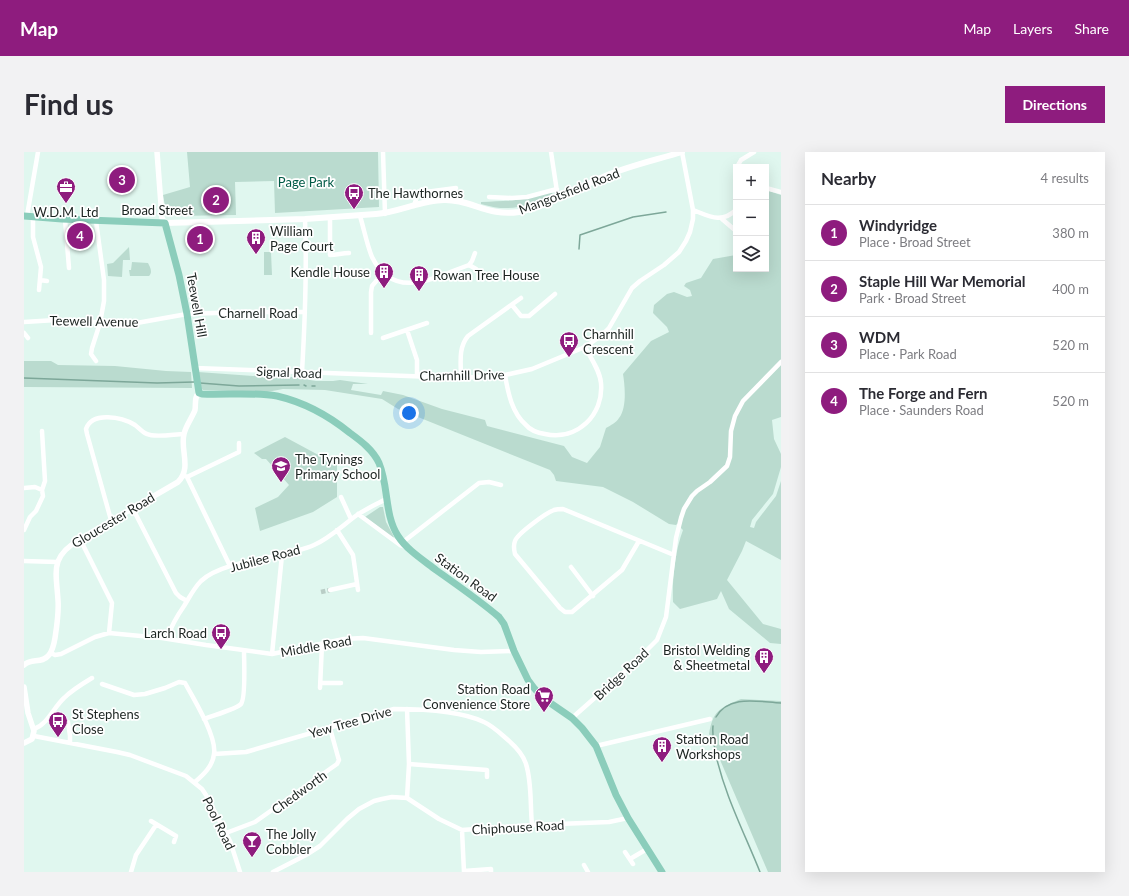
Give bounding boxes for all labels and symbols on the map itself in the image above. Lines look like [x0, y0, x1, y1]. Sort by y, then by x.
street label: Mangotsfield Road [516, 164, 622, 218]
pin: 3 [109, 165, 135, 195]
park label: Page Park [278, 174, 335, 190]
office icon: W.D.M. Ltd [55, 176, 77, 204]
bus stop icon: The Hawthornes [343, 182, 365, 210]
pin: 2 [203, 185, 229, 215]
place label: The Hawthornes [368, 185, 464, 201]
street label: Broad Street [121, 202, 193, 218]
place label: W.D.M. Ltd [33, 204, 99, 220]
pin: 4 [67, 221, 93, 251]
place label: William Page Court [270, 223, 334, 254]
pin: 1 [187, 224, 213, 254]
building icon: William Page Court [245, 227, 267, 255]
building icon: Kendle House [373, 261, 395, 289]
place label: Kendle House [290, 264, 370, 280]
building icon: Rowan Tree House [408, 264, 430, 292]
place label: Rowan Tree House [433, 267, 540, 283]
street label: Teewell Hill [183, 271, 211, 339]
street label: Charnell Road [218, 305, 298, 321]
street label: Teewell Avenue [49, 312, 139, 330]
place label: Charnhill Crescent [583, 326, 634, 357]
bus stop icon: Charnhill Crescent [558, 330, 580, 358]
street label: Signal Road [256, 363, 322, 381]
street label: Charnhill Drive [419, 366, 505, 384]
your location [399, 403, 419, 423]
place label: The Tynings Primary School [295, 451, 380, 482]
school or university icon: The Tynings Primary School [270, 455, 292, 483]
street label: Gloucester Road [69, 489, 157, 551]
street label: Jubilee Road [228, 541, 302, 575]
street label: Station Road [432, 549, 500, 605]
bus stop icon: Larch Road [210, 622, 232, 650]
place label: Larch Road [144, 625, 207, 641]
street label: Middle Road [279, 632, 353, 660]
place label: Bristol Welding & Sheetmetal [663, 642, 750, 673]
street label: Bridge Road [590, 645, 652, 703]
building icon: Bristol Welding & Sheetmetal [753, 646, 775, 674]
place label: Station Road Convenience Store [423, 681, 530, 712]
supermarket icon: Station Road Convenience Store [533, 685, 555, 713]
street label: Yew Tree Drive [307, 703, 393, 741]
place label: St Stephens Close [72, 706, 140, 737]
bus stop icon: St Stephens Close [47, 710, 69, 738]
place label: Station Road Workshops [676, 731, 749, 762]
building icon: Station Road Workshops [651, 735, 673, 763]
street label: Chedworth [268, 767, 330, 817]
street label: Pool Road [199, 794, 239, 852]
street label: Chiphouse Road [471, 817, 565, 837]
place label: The Jolly Cobbler [266, 826, 316, 857]
bar icon: The Jolly Cobbler [241, 830, 263, 858]

